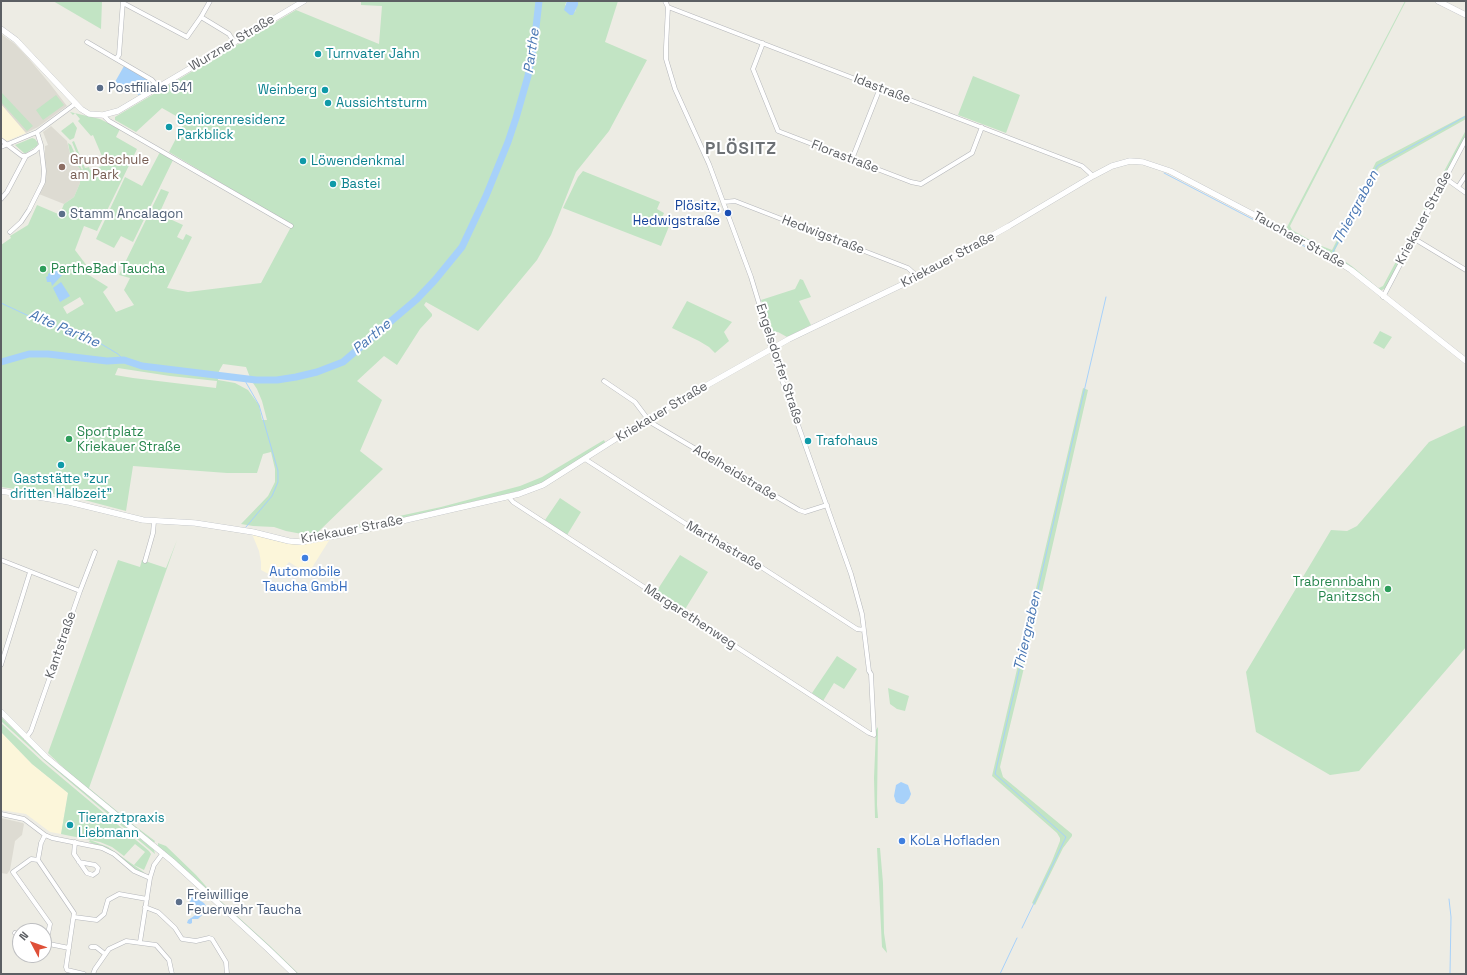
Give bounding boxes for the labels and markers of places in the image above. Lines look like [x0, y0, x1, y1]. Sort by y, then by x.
place label: Turnvater Jahn [326, 46, 420, 62]
marker: Turnvater Jahn [313, 49, 323, 59]
place label: Postfiliale 541 [108, 80, 192, 96]
place label: Weinberg [258, 82, 317, 98]
marker: Postfiliale 541 [95, 83, 105, 93]
marker: Weinberg [320, 85, 330, 95]
place label: Aussichtsturm [336, 95, 427, 111]
marker: Aussichtsturm [323, 98, 333, 108]
place label: Seniorenresidenz Parkblick [177, 112, 285, 143]
marker: Seniorenresidenz Parkblick [164, 122, 174, 132]
place label: Grundschule am Park [70, 152, 149, 183]
place label: Löwendenkmal [311, 153, 405, 169]
marker: Löwendenkmal [298, 156, 308, 166]
marker: Grundschule am Park [57, 162, 67, 172]
place label: Bastei [341, 176, 380, 192]
marker: Bastei [328, 179, 338, 189]
place label: Plösitz, Hedwigstraße [633, 198, 720, 229]
place label: Stamm Ancalagon [70, 206, 183, 222]
marker: Plösitz, Hedwigstraße [723, 208, 733, 218]
marker: Stamm Ancalagon [57, 209, 67, 219]
place label: PartheBad Taucha [51, 261, 165, 277]
marker: PartheBad Taucha [38, 264, 48, 274]
place label: Sportplatz Kriekauer Straße [77, 424, 181, 455]
place label: Trafohaus [816, 433, 878, 449]
marker: Sportplatz Kriekauer Straße [64, 434, 74, 444]
marker: Trafohaus [803, 436, 813, 446]
marker: Gaststätte "zur dritten Halbzeit" [56, 460, 66, 470]
place label: Gaststätte "zur dritten Halbzeit" [10, 471, 112, 502]
marker: Automobile Taucha GmbH [300, 553, 310, 563]
place label: Automobile Taucha GmbH [263, 564, 347, 595]
place label: Trabrennbahn Panitzsch [1293, 574, 1380, 605]
marker: Trabrennbahn Panitzsch [1383, 584, 1393, 594]
place label: Tierarztpraxis Liebmann [78, 810, 164, 841]
marker: Tierarztpraxis Liebmann [65, 820, 75, 830]
place label: KoLa Hofladen [910, 833, 1000, 849]
marker: KoLa Hofladen [897, 836, 907, 846]
place label: Freiwillige Feuerwehr Taucha [187, 887, 301, 918]
marker: Freiwillige Feuerwehr Taucha [174, 897, 184, 907]

